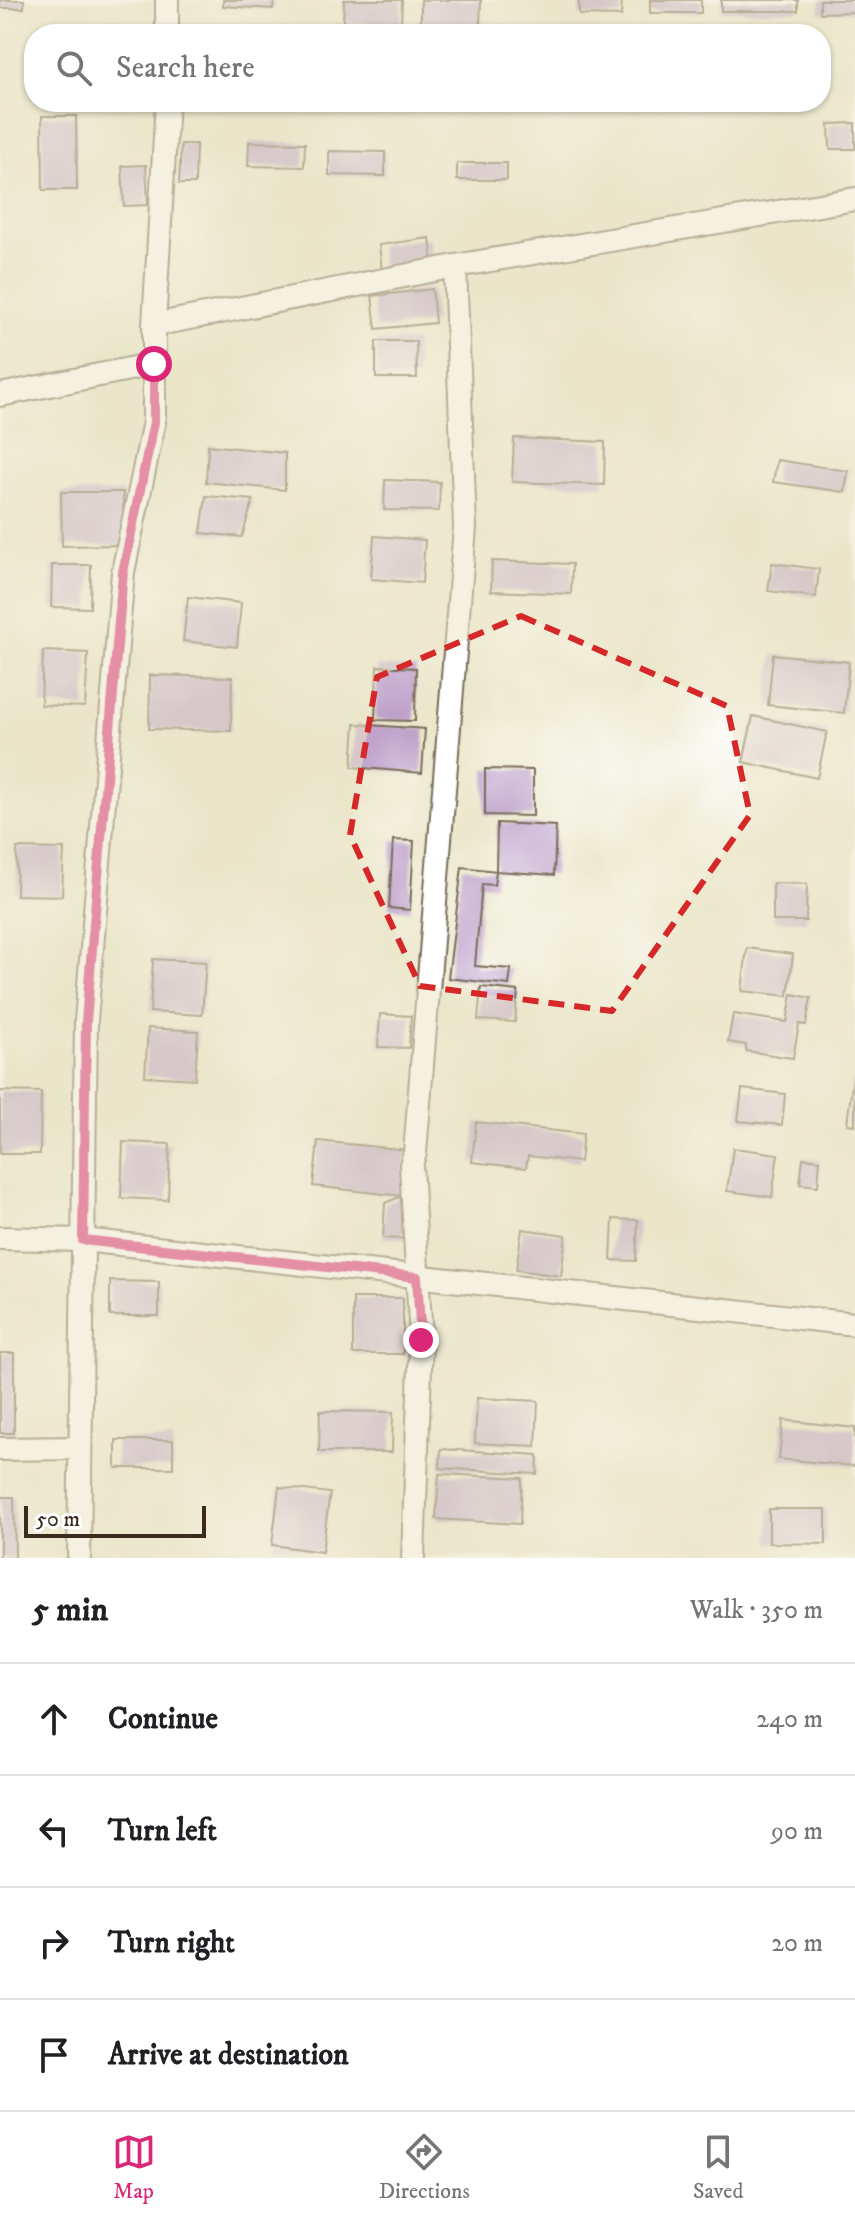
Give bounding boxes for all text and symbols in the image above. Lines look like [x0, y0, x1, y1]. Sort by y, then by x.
search box [24, 24, 831, 112]
icon: search [52, 46, 96, 90]
text: Search here [116, 50, 255, 87]
route start [136, 346, 172, 382]
route end [403, 1322, 439, 1358]
scale bar [24, 1502, 206, 1538]
text: 50 m [36, 1506, 80, 1533]
text: 5 min [32, 1589, 108, 1631]
text: Walk · 350 m [690, 1594, 823, 1627]
icon: ahead [32, 1697, 76, 1741]
text: Continue [108, 1701, 218, 1738]
text: 240 m [756, 1703, 823, 1736]
icon: left [32, 1809, 76, 1853]
text: Turn left [108, 1813, 217, 1850]
text: 90 m [771, 1815, 823, 1848]
icon: right [32, 1921, 76, 1965]
text: Turn right [108, 1925, 235, 1962]
text: 20 m [771, 1927, 823, 1960]
icon: arrive [32, 2033, 76, 2077]
text: Arrive at destination [108, 2037, 349, 2074]
tab: Map [112, 2130, 156, 2205]
tab: Directions [379, 2130, 470, 2205]
tab: Saved [693, 2130, 743, 2205]

